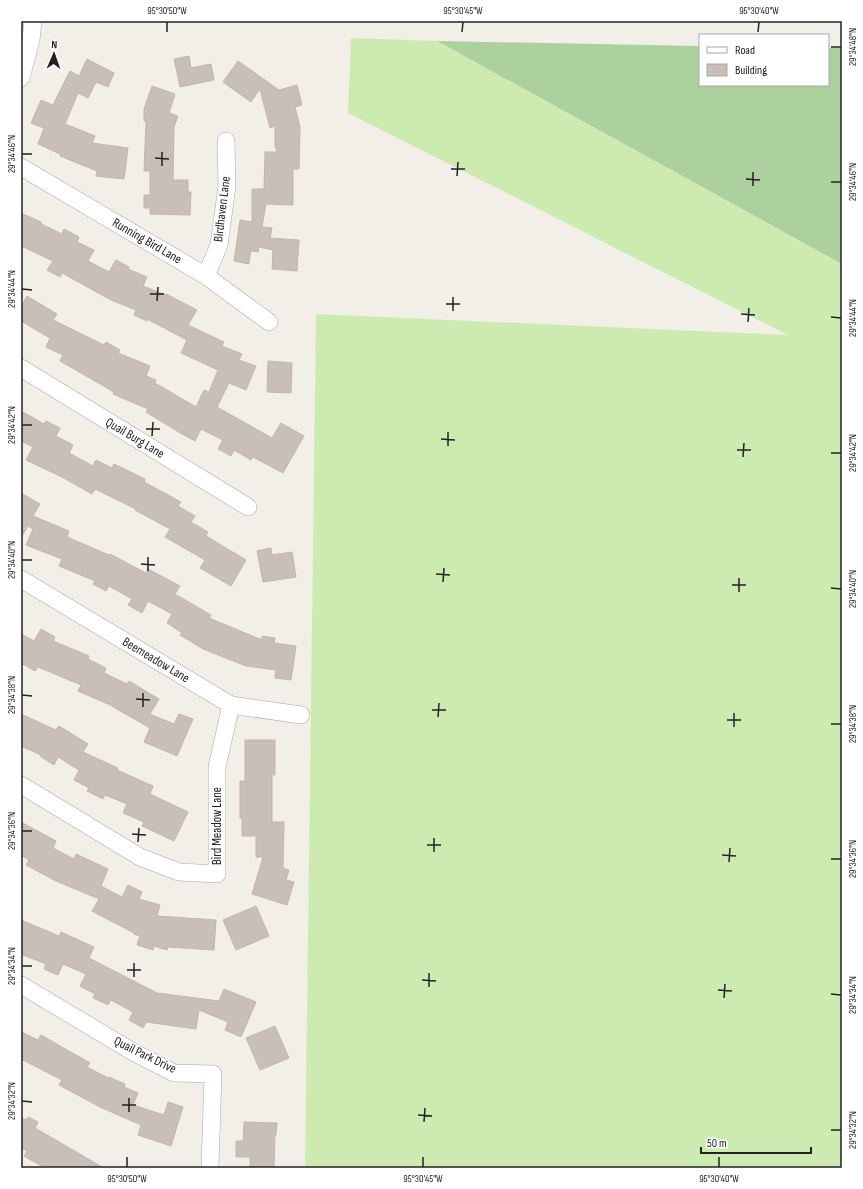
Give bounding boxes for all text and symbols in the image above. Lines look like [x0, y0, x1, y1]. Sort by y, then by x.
text: 95°30'50"W [147, 5, 187, 17]
text: 95°30'45"W [443, 5, 483, 17]
text: 95°30'40"W [739, 5, 779, 17]
text: 29°34'48"N [847, 28, 859, 66]
north arrow [34, 34, 74, 74]
legend [699, 34, 829, 86]
text: N [51, 38, 58, 51]
text: Road [735, 43, 755, 58]
text: Building [735, 63, 767, 78]
text: 29°34'46"N [6, 135, 18, 173]
text: 29°34'46"N [847, 163, 859, 201]
street label: Birdhaven Lane [210, 175, 234, 243]
street label: Running Bird Lane [109, 215, 185, 267]
text: 29°34'44"N [6, 270, 18, 308]
text: 29°34'44"N [847, 299, 859, 337]
text: 29°34'42"N [6, 406, 18, 444]
street label: Quail Burg Lane [102, 414, 168, 462]
text: 29°34'42"N [847, 434, 859, 472]
text: 29°34'40"N [6, 541, 18, 579]
text: 29°34'40"N [847, 570, 859, 608]
street label: Beemeadow Lane [120, 634, 192, 686]
text: 29°34'38"N [6, 676, 18, 714]
text: 29°34'38"N [847, 705, 859, 743]
street label: Bird Meadow Lane [209, 787, 225, 865]
text: 29°34'36"N [6, 812, 18, 850]
text: 29°34'36"N [847, 840, 859, 878]
text: 29°34'34"N [6, 947, 18, 985]
text: 29°34'34"N [847, 976, 859, 1014]
street label: Quail Park Drive [111, 1033, 179, 1077]
text: 29°34'32"N [6, 1082, 18, 1120]
text: 29°34'32"N [847, 1111, 859, 1149]
scale bar [701, 1129, 811, 1155]
text: 50 m [707, 1136, 727, 1151]
text: 95°30'50"W [107, 1173, 147, 1185]
text: 95°30'45"W [403, 1173, 443, 1185]
text: 95°30'40"W [699, 1173, 739, 1185]

